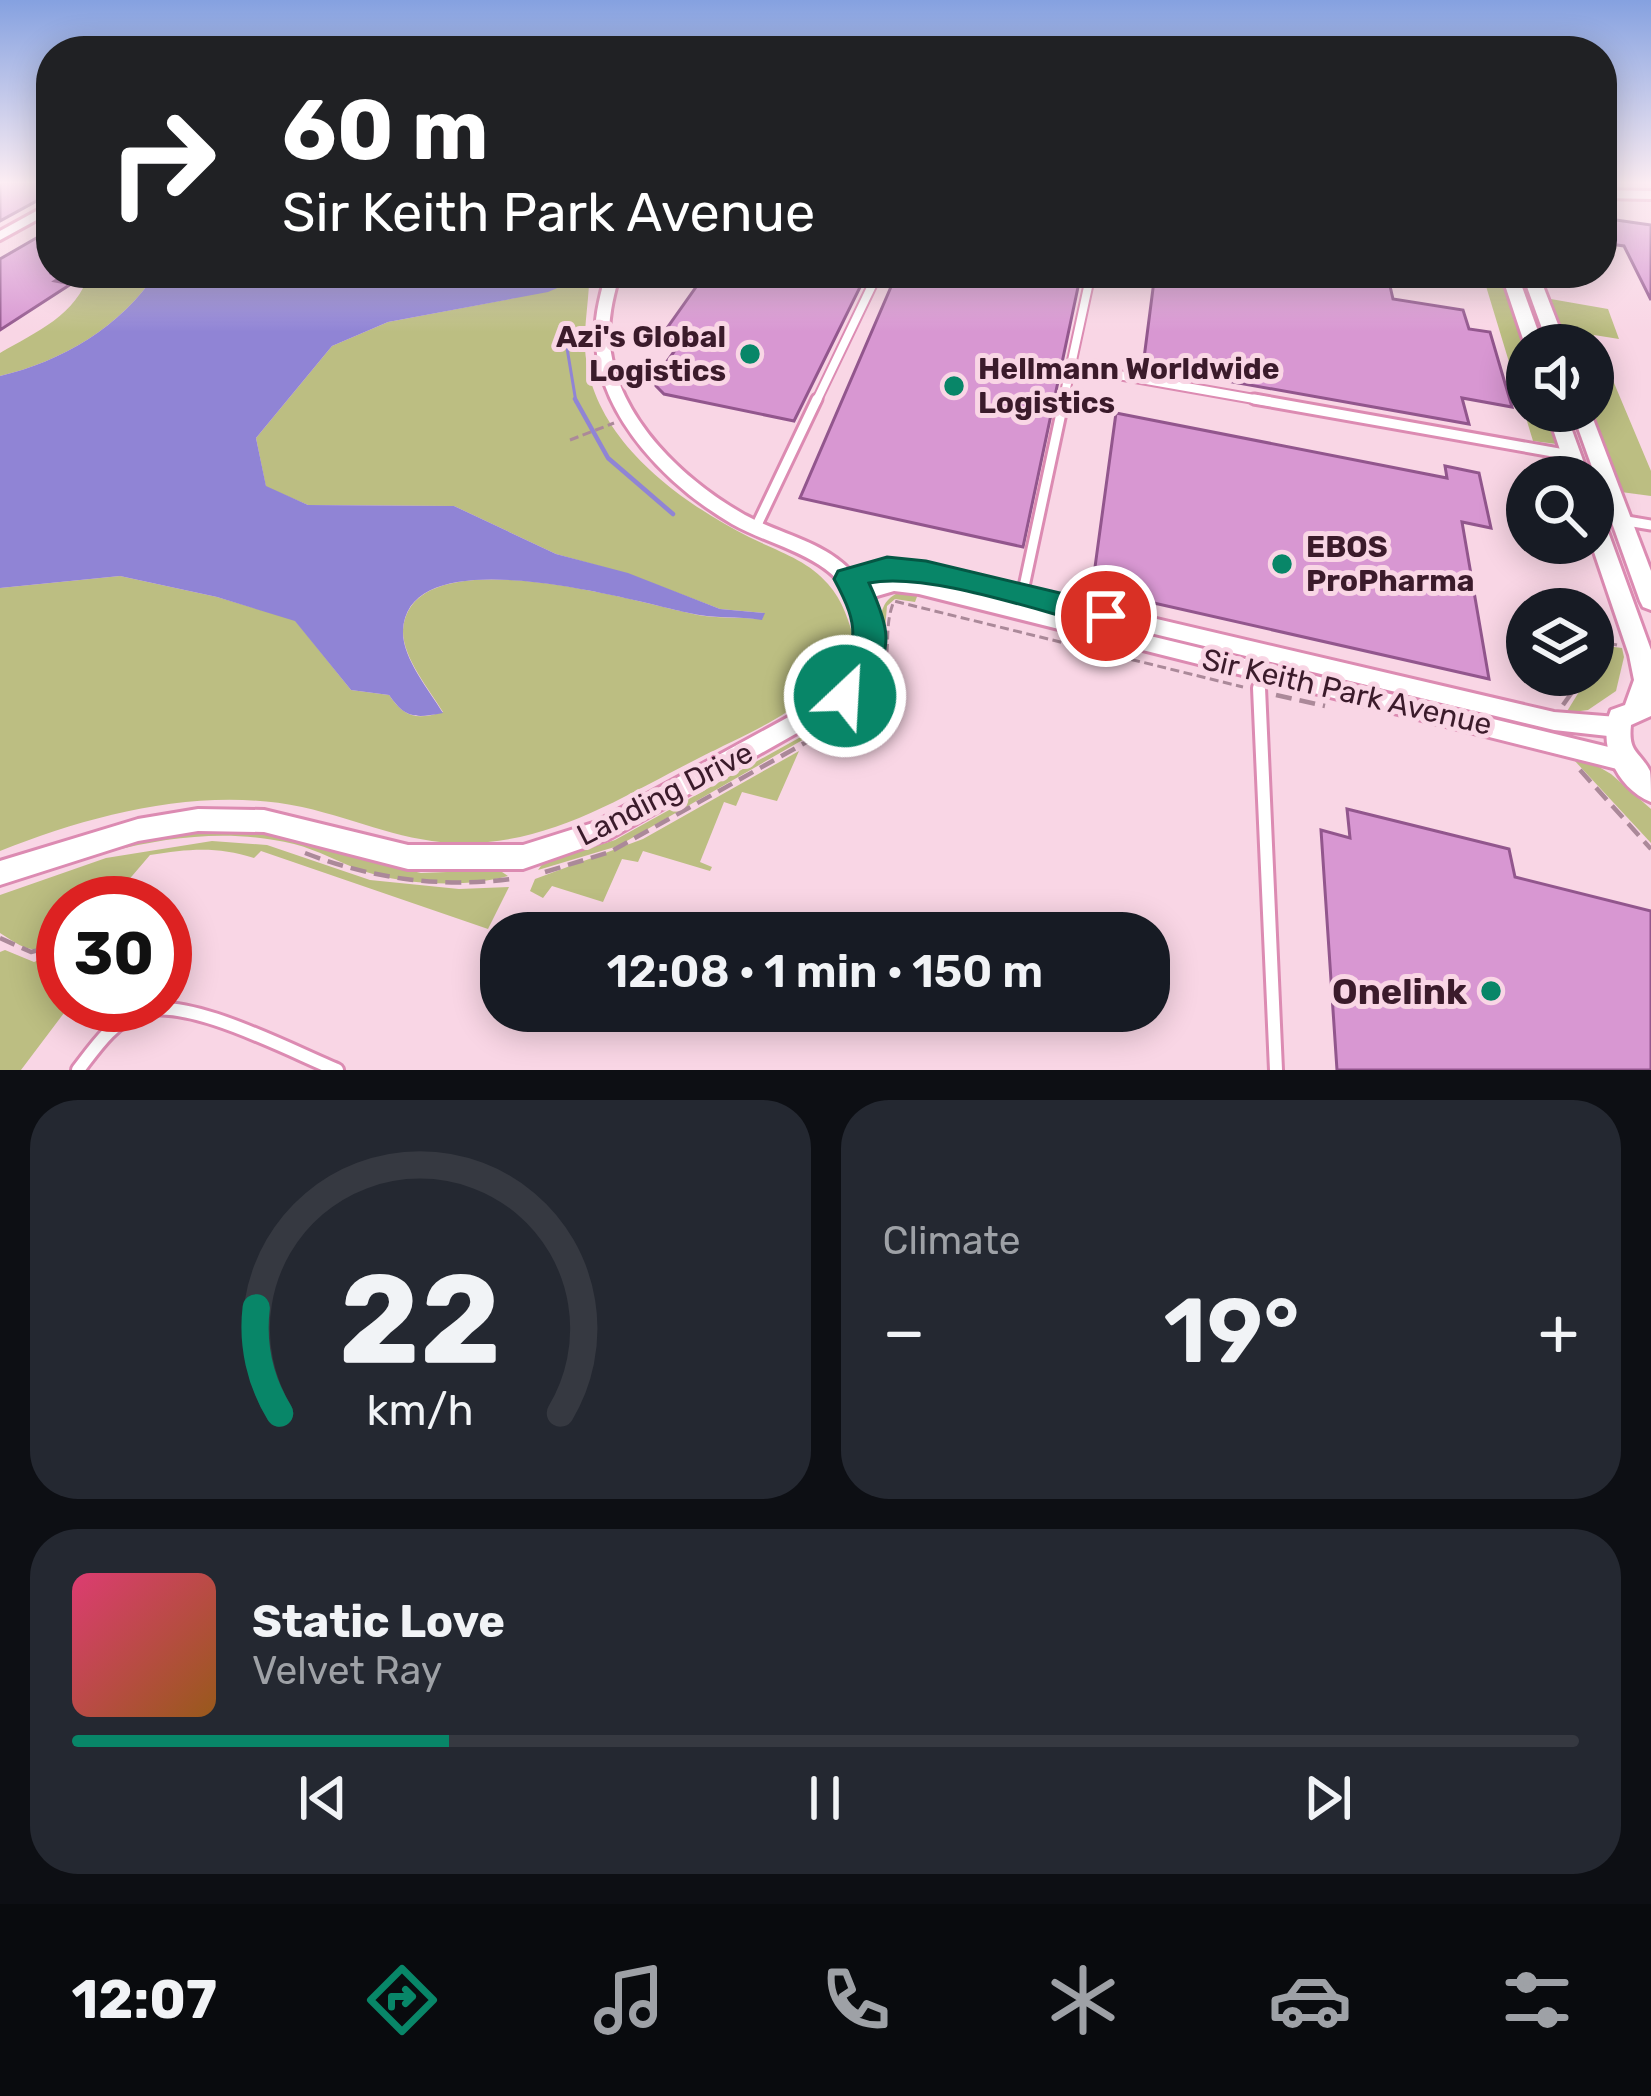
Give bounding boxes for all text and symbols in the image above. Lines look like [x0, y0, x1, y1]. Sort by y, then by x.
text: 60 m [282, 80, 489, 180]
icon: right [84, 84, 240, 240]
text: Sir Keith Park Avenue [282, 181, 815, 245]
place label: Azi's Global Logistics [556, 319, 726, 389]
map controls [1506, 324, 1614, 696]
button: sound [1506, 324, 1614, 432]
marker: Azi's Global Logistics [737, 341, 763, 367]
place label: Hellmann Worldwide Logistics [978, 351, 1280, 421]
marker: Hellmann Worldwide Logistics [941, 373, 967, 399]
button: search [1506, 456, 1614, 564]
place label: EBOS ProPharma [1306, 529, 1474, 599]
marker: EBOS ProPharma [1269, 551, 1295, 577]
pin [1055, 565, 1157, 667]
icon: arrive [1073, 583, 1139, 649]
button: layers [1506, 588, 1614, 696]
position arrow [782, 633, 908, 759]
street label: Sir Keith Park Avenue [1199, 641, 1495, 743]
street label: Landing Drive [571, 734, 759, 854]
speed limit sign: 30 [36, 876, 192, 1032]
text: 12:08 · 1 min · 150 m [607, 945, 1043, 998]
place label: Onelink [1332, 970, 1467, 1013]
marker: Onelink [1478, 978, 1504, 1004]
text: Climate [883, 1218, 1021, 1264]
text: 22 [339, 1245, 501, 1393]
text: 19° [1164, 1278, 1300, 1385]
text: − [883, 1292, 925, 1371]
text: + [1538, 1292, 1579, 1371]
text: km/h [367, 1384, 474, 1435]
text: Static Love [252, 1595, 505, 1648]
text: Velvet Ray [252, 1648, 442, 1694]
icon: previous [290, 1765, 356, 1831]
icon: pause [792, 1765, 858, 1831]
icon: next [1295, 1765, 1361, 1831]
icon: directions [360, 1958, 444, 2042]
icon: music [587, 1958, 671, 2042]
icon: phone [814, 1958, 898, 2042]
icon: climate [1041, 1958, 1125, 2042]
icon: car [1268, 1958, 1352, 2042]
icon: filters [1495, 1958, 1579, 2042]
text: 12:07 [72, 1968, 217, 2032]

